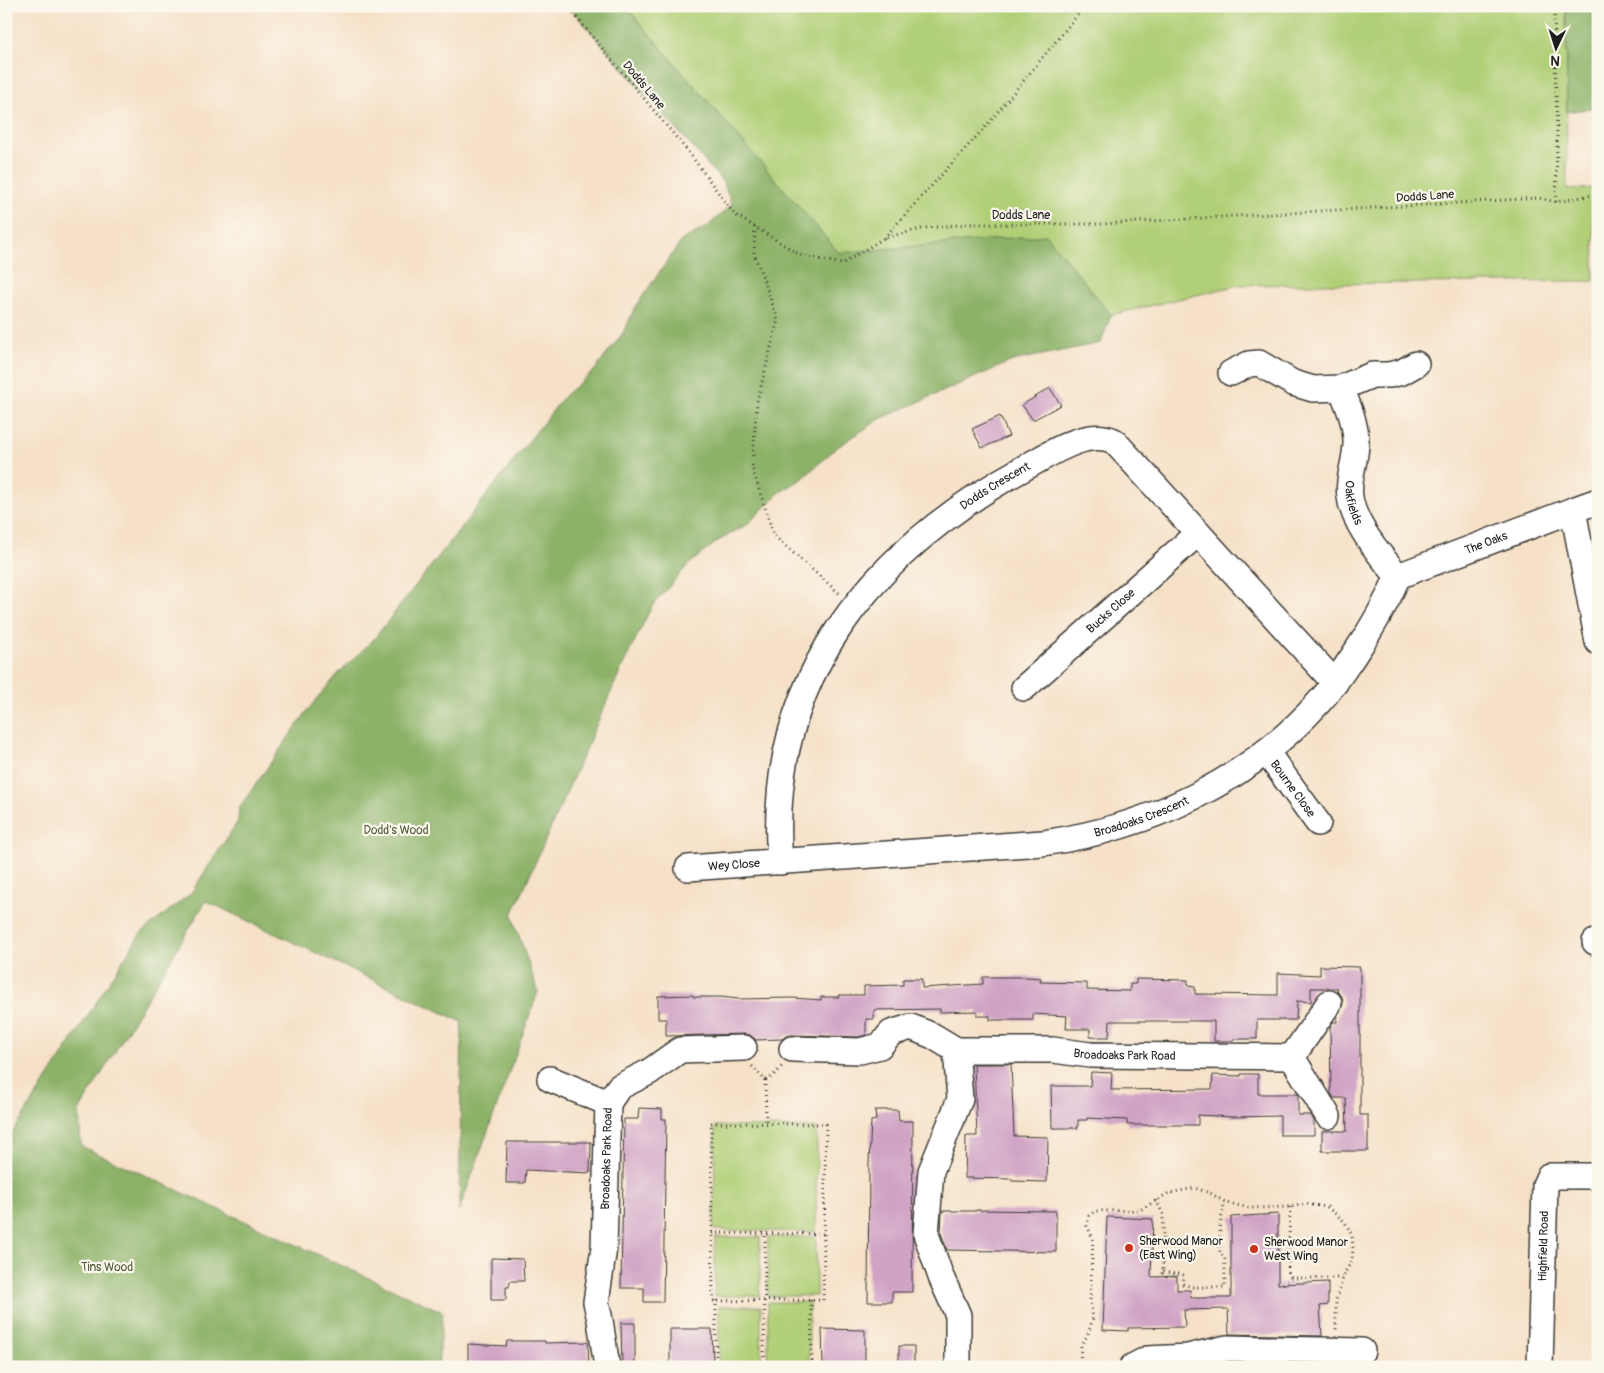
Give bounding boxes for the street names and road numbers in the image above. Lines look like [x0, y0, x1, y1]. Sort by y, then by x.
street label: Dodds Lane [619, 58, 668, 113]
street label: Dodds Lane [1395, 187, 1455, 206]
street label: Dodds Lane [992, 208, 1050, 223]
street label: Dodds Crescent [957, 459, 1033, 513]
street label: Oakfields [1341, 480, 1366, 528]
street label: The Oaks [1463, 528, 1510, 558]
street label: Bucks Close [1084, 586, 1138, 637]
street label: Bourne Close [1267, 757, 1318, 820]
street label: Broadoaks Crescent [1093, 793, 1192, 841]
street label: Wey Close [707, 856, 760, 875]
street label: Broadoaks Park Road [1073, 1046, 1176, 1064]
street label: Broadoaks Park Road [598, 1107, 616, 1210]
street label: Highfield Road [1535, 1210, 1552, 1282]

